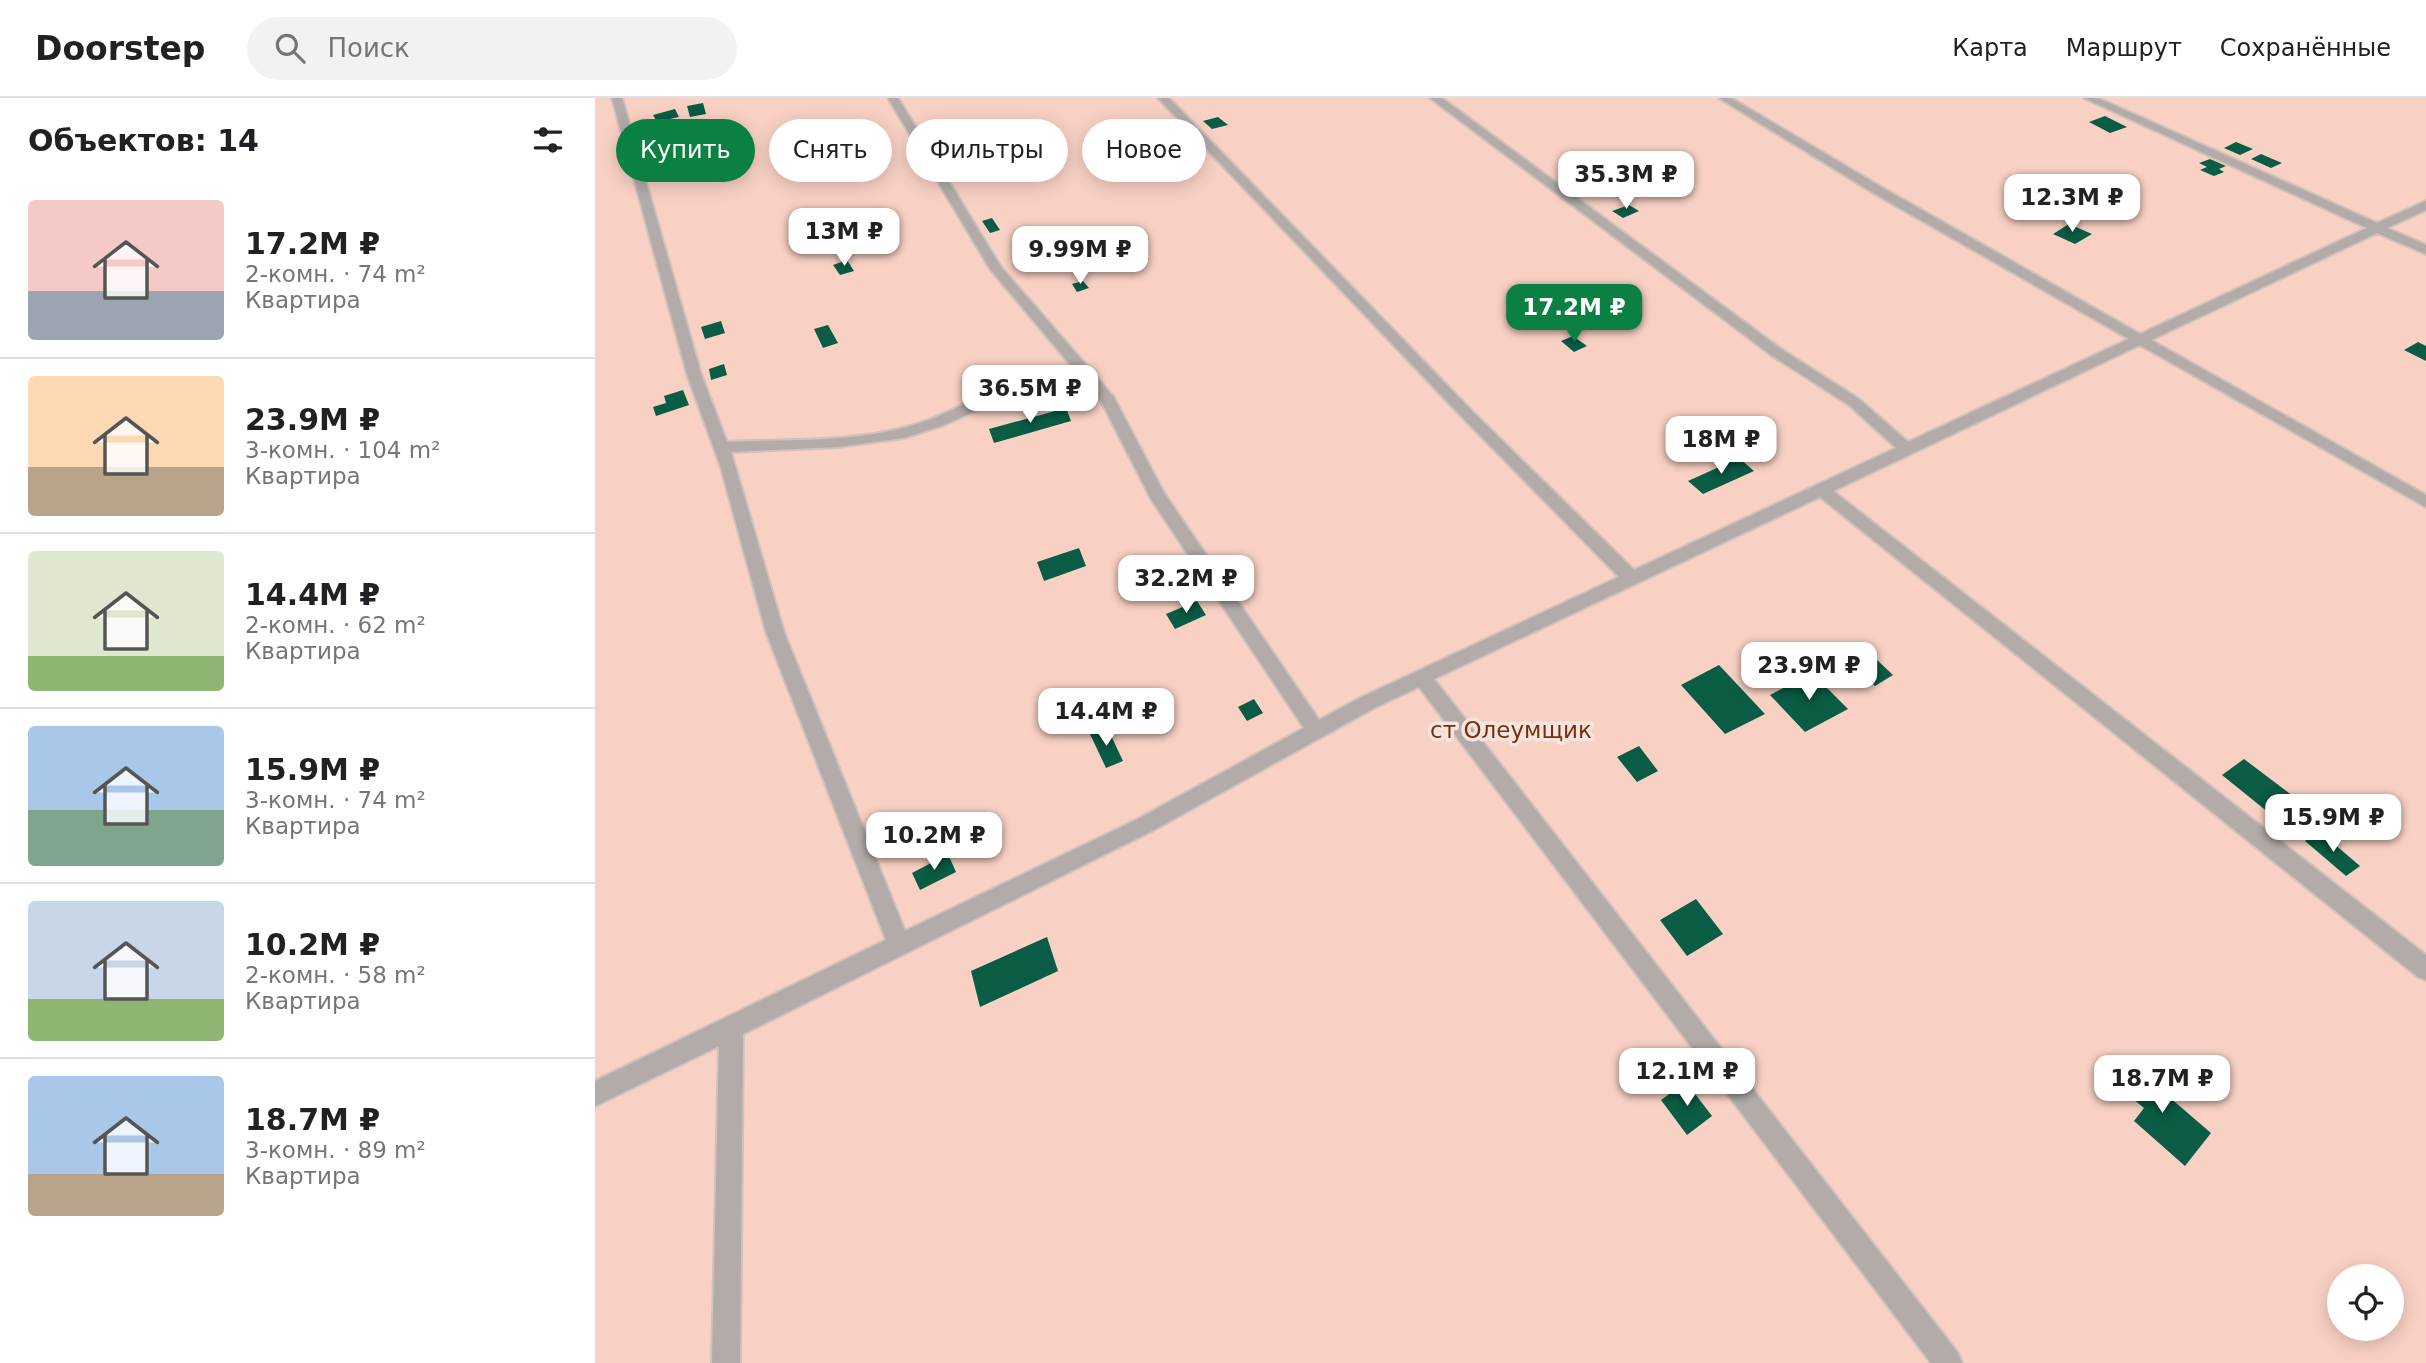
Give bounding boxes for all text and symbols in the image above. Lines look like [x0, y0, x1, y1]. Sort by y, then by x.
search box [247, 17, 737, 80]
text: Doorstep [35, 29, 205, 68]
icon: search [271, 29, 309, 67]
text: Поиск [327, 33, 410, 63]
text: Карта [1952, 34, 2028, 62]
text: Маршрут [2066, 34, 2182, 62]
text: Сохранённые [2220, 34, 2391, 62]
chip: Купить [616, 119, 755, 182]
chip: Снять [769, 119, 892, 182]
chip: Фильтры [906, 119, 1068, 182]
chip: Новое [1082, 119, 1206, 182]
icon: filters [529, 121, 567, 159]
text: Объектов: 14 [28, 123, 259, 158]
pin: 35.3M ₽ [1561, 152, 1691, 211]
text: 35.3M ₽ [1574, 161, 1678, 187]
pin: 12.3M ₽ [2007, 174, 2137, 234]
text: 12.3M ₽ [2020, 184, 2124, 210]
pin: 13M ₽ [795, 208, 893, 268]
text: 13M ₽ [805, 218, 883, 244]
text: 17.2M ₽ [245, 226, 380, 261]
pin: 9.99M ₽ [1015, 226, 1145, 286]
icon: home [84, 228, 168, 312]
text: 9.99M ₽ [1028, 236, 1132, 262]
text: 2-комн. · 74 m² [245, 261, 426, 287]
pin: 17.2M ₽ [1509, 285, 1639, 344]
text: Квартира [245, 287, 361, 313]
text: 17.2M ₽ [1522, 294, 1626, 320]
pin: 36.5M ₽ [965, 366, 1095, 425]
text: 36.5M ₽ [978, 375, 1082, 401]
text: 23.9M ₽ [245, 402, 380, 437]
icon: home [84, 404, 168, 488]
pin: 18M ₽ [1672, 416, 1770, 476]
text: 18M ₽ [1682, 426, 1760, 452]
text: 3-комн. · 104 m² [245, 437, 440, 463]
text: Квартира [245, 463, 361, 489]
pin: 32.2M ₽ [1121, 556, 1251, 615]
text: 32.2M ₽ [1134, 565, 1238, 591]
text: 14.4M ₽ [245, 577, 380, 612]
icon: home [84, 579, 168, 663]
text: 2-комн. · 62 m² [245, 612, 426, 638]
text: Квартира [245, 638, 361, 664]
pin: 23.9M ₽ [1744, 642, 1874, 702]
text: 23.9M ₽ [1757, 652, 1861, 678]
pin: 14.4M ₽ [1041, 688, 1171, 748]
text: 14.4M ₽ [1054, 698, 1158, 724]
park label: ст Олеумщик [1430, 717, 1592, 743]
text: 15.9M ₽ [245, 752, 380, 787]
icon: home [84, 754, 168, 838]
text: 3-комн. · 74 m² [245, 787, 426, 813]
pin: 15.9M ₽ [2268, 794, 2398, 854]
text: 15.9M ₽ [2281, 804, 2385, 830]
pin: 10.2M ₽ [869, 812, 999, 872]
text: Квартира [245, 813, 361, 839]
text: 10.2M ₽ [882, 822, 986, 848]
text: 10.2M ₽ [245, 927, 380, 962]
icon: home [84, 929, 168, 1013]
text: 2-комн. · 58 m² [245, 962, 426, 988]
text: Квартира [245, 988, 361, 1014]
pin: 12.1M ₽ [1622, 1048, 1752, 1108]
pin: 18.7M ₽ [2097, 1056, 2227, 1115]
text: 12.1M ₽ [1635, 1058, 1739, 1084]
text: 18.7M ₽ [2110, 1065, 2214, 1091]
text: 18.7M ₽ [245, 1102, 380, 1137]
icon: home [84, 1104, 168, 1188]
text: 3-комн. · 89 m² [245, 1137, 426, 1163]
text: Квартира [245, 1163, 361, 1189]
map controls [2327, 1264, 2404, 1341]
button: locate [2327, 1264, 2404, 1341]

